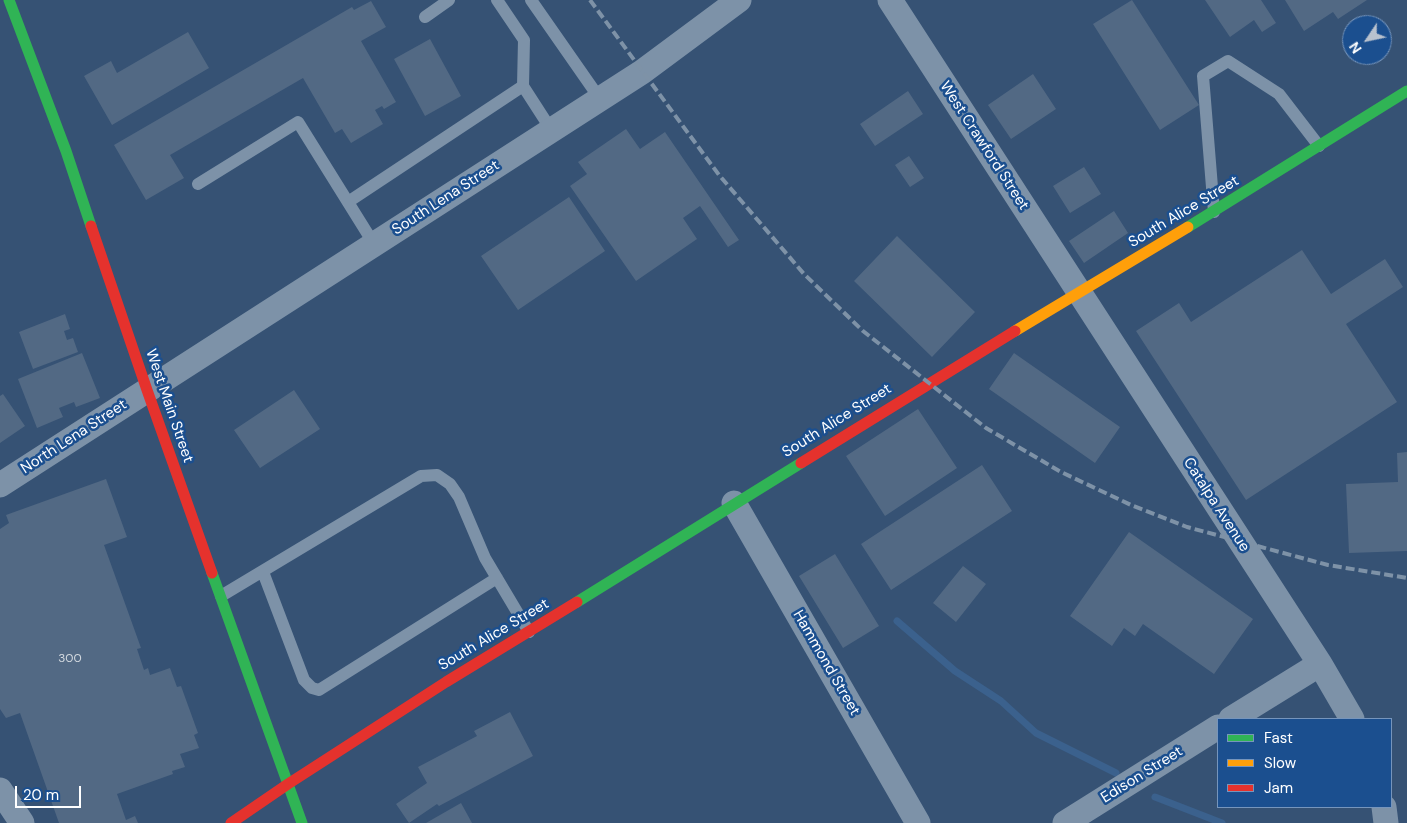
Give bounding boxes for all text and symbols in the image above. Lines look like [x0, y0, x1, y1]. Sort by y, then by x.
north arrow [1342, 15, 1392, 65]
text: N [1345, 39, 1366, 57]
street label: West Crawford Street [936, 78, 1032, 214]
street label: South Lena Street [389, 157, 503, 239]
street label: South Alice Street [1126, 172, 1242, 252]
street label: West Main Street [141, 347, 197, 465]
street label: South Alice Street [779, 380, 895, 462]
street label: North Lena Street [18, 396, 130, 478]
street label: Catalpa Avenue [1179, 455, 1253, 555]
street label: South Alice Street [436, 595, 552, 675]
street label: Hammond Street [789, 607, 863, 719]
house number: 300 [58, 652, 82, 666]
legend [1217, 718, 1392, 808]
text: Fast [1264, 728, 1293, 748]
street label: Edison Street [1098, 743, 1186, 807]
text: Slow [1264, 753, 1296, 773]
scale bar [18, 776, 84, 808]
text: Jam [1264, 778, 1293, 798]
text: 20 m [23, 785, 59, 805]

